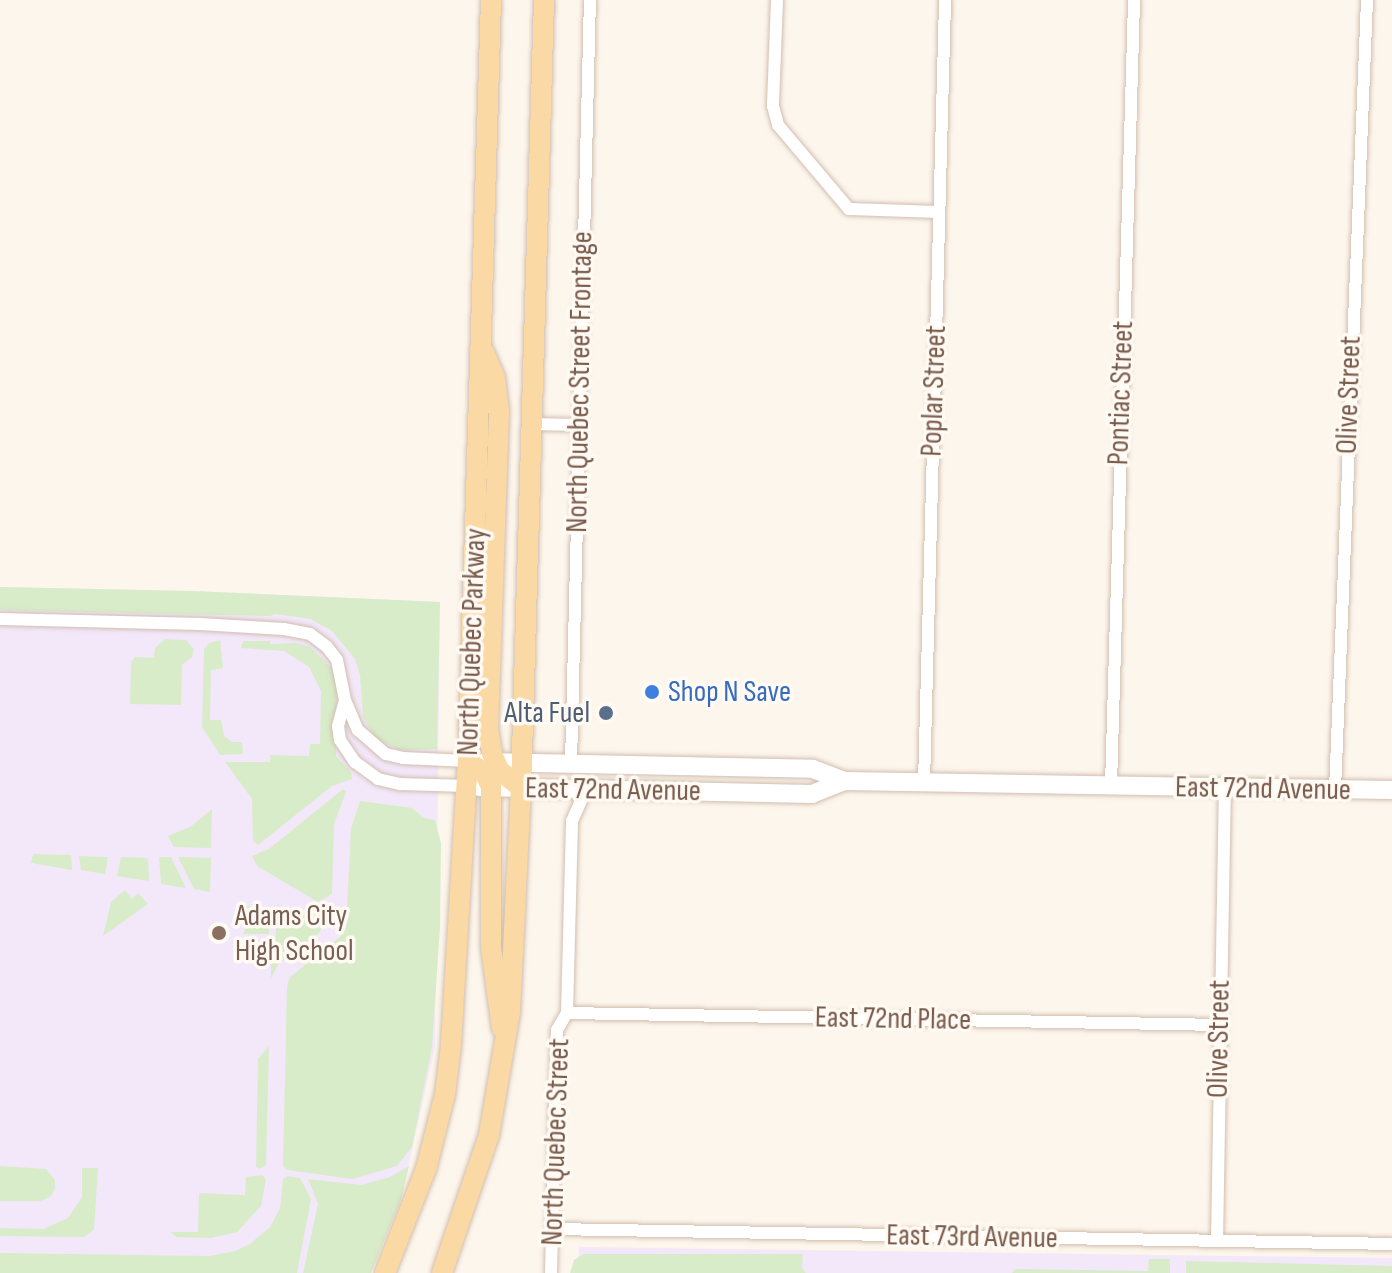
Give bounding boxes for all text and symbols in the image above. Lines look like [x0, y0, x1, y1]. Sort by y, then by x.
street label: North Quebec Street Frontage [559, 231, 601, 533]
street label: Pontiac Street [1100, 320, 1142, 466]
street label: Poplar Street [914, 325, 954, 457]
street label: Olive Street [1329, 335, 1369, 455]
street label: North Quebec Parkway [450, 528, 494, 756]
place label: Shop N Save [668, 674, 791, 710]
marker: Shop N Save [643, 683, 661, 701]
place label: Alta Fuel [504, 695, 590, 731]
marker: Alta Fuel [597, 704, 615, 722]
street label: East 72nd Avenue [1175, 769, 1351, 809]
street label: East 72nd Avenue [525, 770, 701, 810]
place label: Adams City High School [235, 898, 354, 968]
marker: Adams City High School [210, 924, 228, 942]
street label: Olive Street [1200, 980, 1238, 1098]
street label: East 72nd Place [815, 1000, 971, 1038]
street label: North Quebec Street [534, 1038, 578, 1246]
street label: East 73rd Avenue [886, 1218, 1058, 1256]

